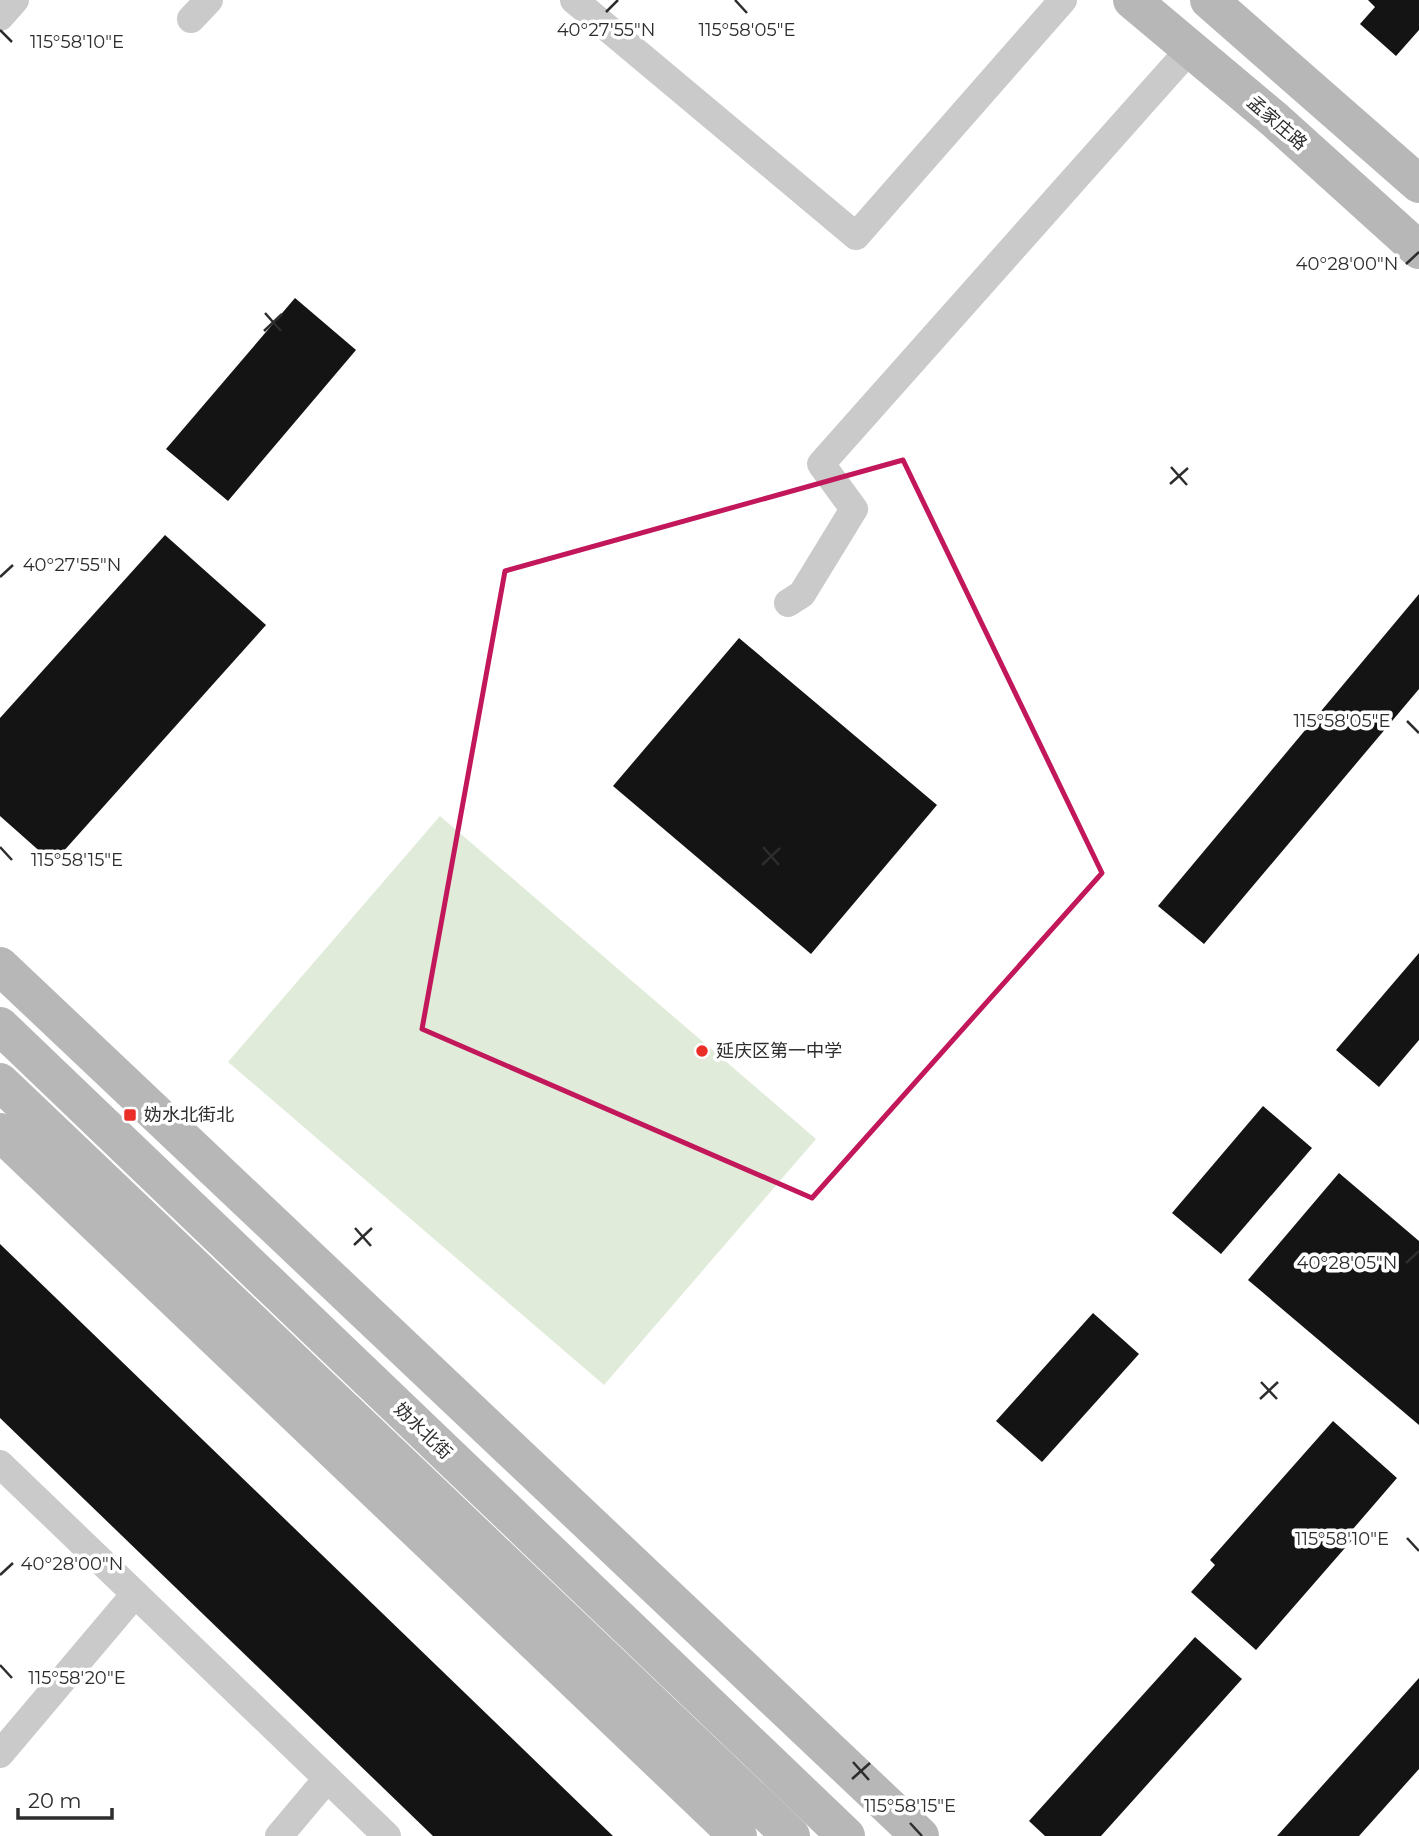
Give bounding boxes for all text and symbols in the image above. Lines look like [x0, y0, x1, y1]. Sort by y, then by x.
text: 40°27'55"N [557, 19, 655, 41]
text: 115°58'05"E [699, 19, 795, 41]
text: 115°58'10"E [30, 31, 124, 53]
street label: 孟家庄路 [1243, 91, 1311, 155]
text: 40°28'00"N [1296, 253, 1398, 275]
text: 40°27'55"N [23, 554, 121, 576]
text: 115°58'05"E [1294, 710, 1390, 732]
text: 115°58'15"E [31, 849, 123, 871]
place label: 延庆区第一中学 [716, 1040, 842, 1062]
marker: 延庆区第一中学 [694, 1043, 710, 1059]
place label: 妫水北街北 [144, 1104, 234, 1126]
marker: 妫水北街北 [122, 1107, 138, 1123]
text: 40°28'05"N [1297, 1252, 1397, 1274]
street label: 妫水北街 [389, 1398, 457, 1464]
text: 115°58'10"E [1295, 1528, 1389, 1550]
text: 40°28'00"N [21, 1553, 123, 1575]
text: 115°58'20"E [28, 1667, 126, 1689]
scale bar [18, 1776, 112, 1820]
text: 20 m [28, 1788, 82, 1813]
text: 115°58'15"E [864, 1795, 956, 1817]

